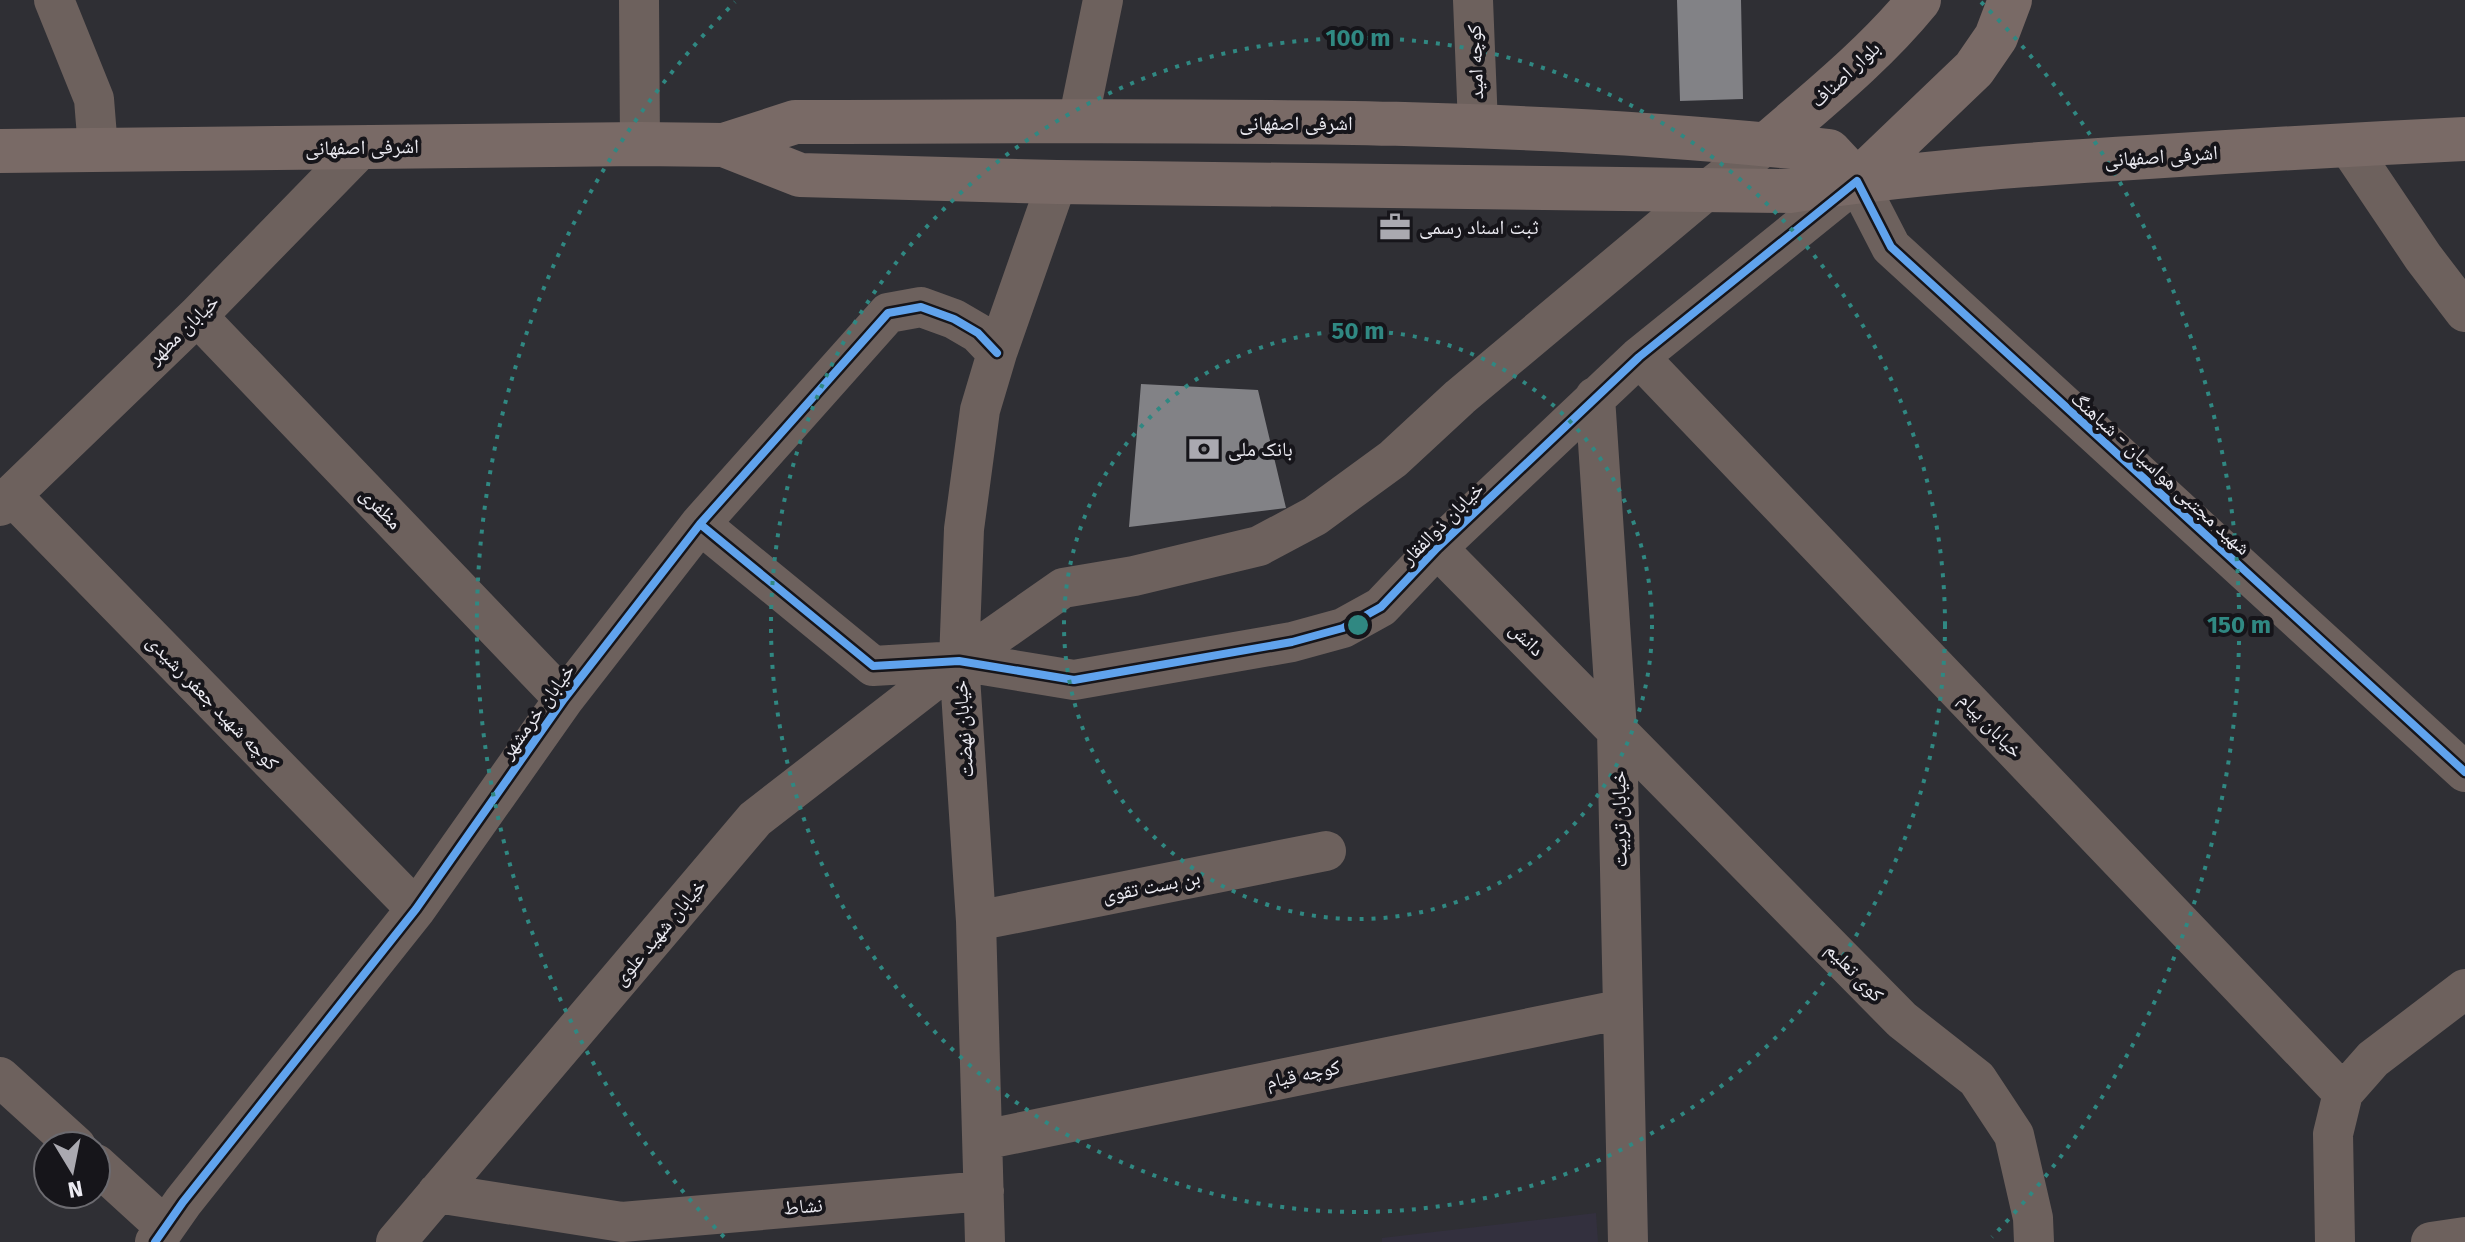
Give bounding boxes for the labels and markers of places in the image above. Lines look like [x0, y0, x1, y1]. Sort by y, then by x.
office icon: ثبت اسناد رسمی [1378, 210, 1412, 244]
place label: ثبت اسناد رسمی [1419, 215, 1539, 239]
bank icon: بانک ملی [1187, 432, 1221, 466]
place label: بانک ملی [1228, 437, 1293, 461]
centre of rings [1344, 611, 1372, 639]

